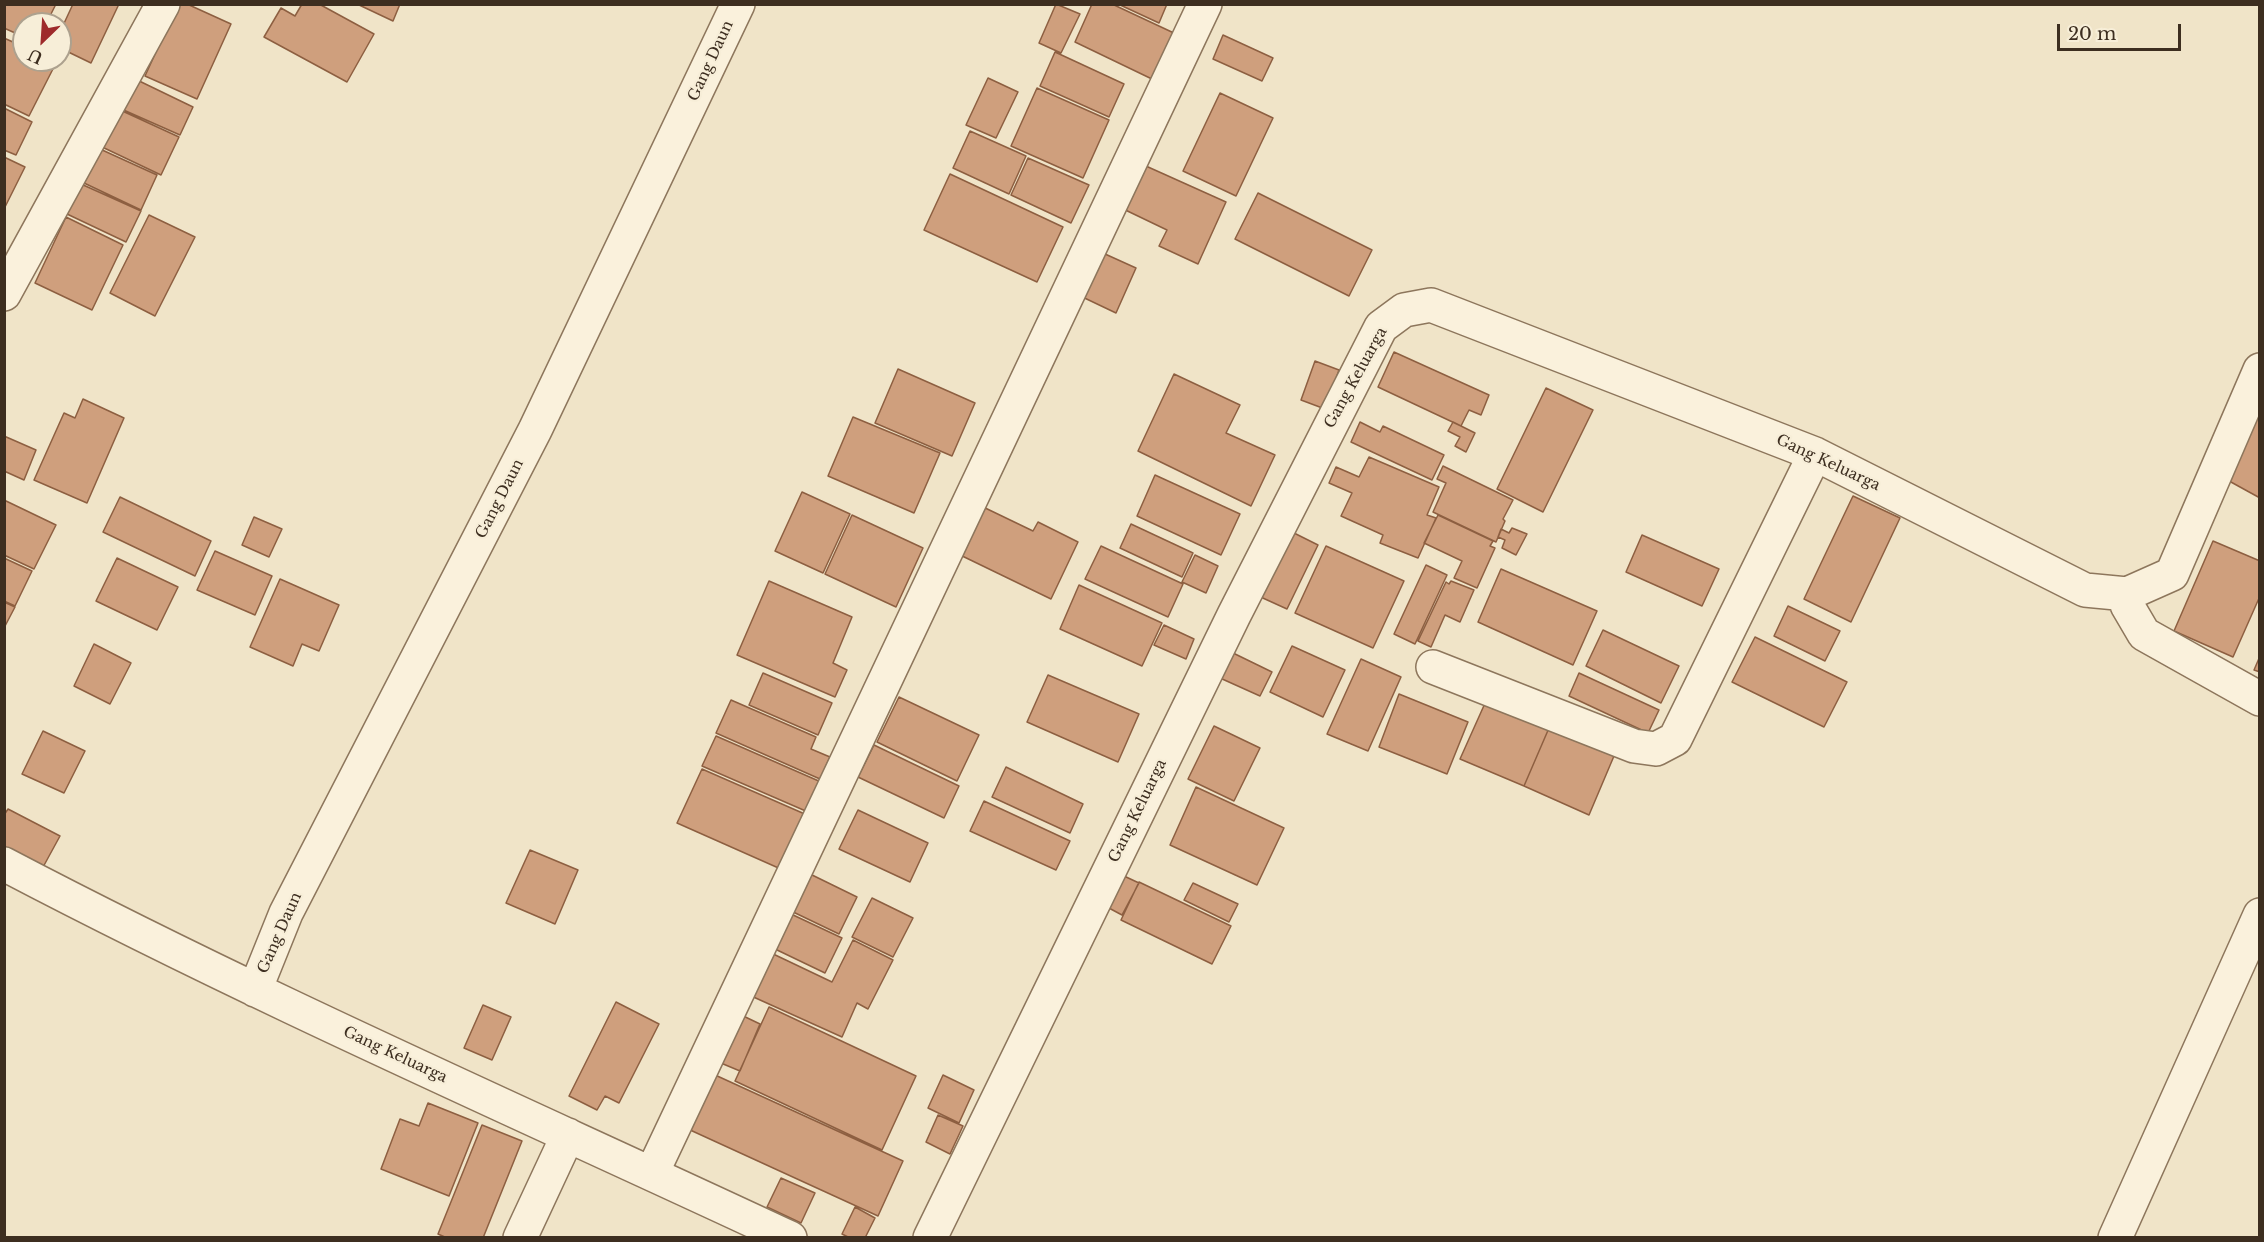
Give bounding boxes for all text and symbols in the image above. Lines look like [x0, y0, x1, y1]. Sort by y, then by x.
north arrow [12, 12, 72, 72]
scale bar [2060, 12, 2184, 50]
street label: Gang Daun [684, 18, 738, 104]
text: 20 m [2068, 23, 2116, 45]
text: U [25, 44, 46, 69]
street label: Gang Keluarga [1321, 324, 1391, 432]
street label: Gang Keluarga [1773, 431, 1883, 495]
street label: Gang Daun [472, 456, 528, 542]
street label: Gang Keluarga [1105, 756, 1171, 866]
street label: Gang Daun [254, 890, 306, 976]
street label: Gang Keluarga [340, 1023, 450, 1087]

